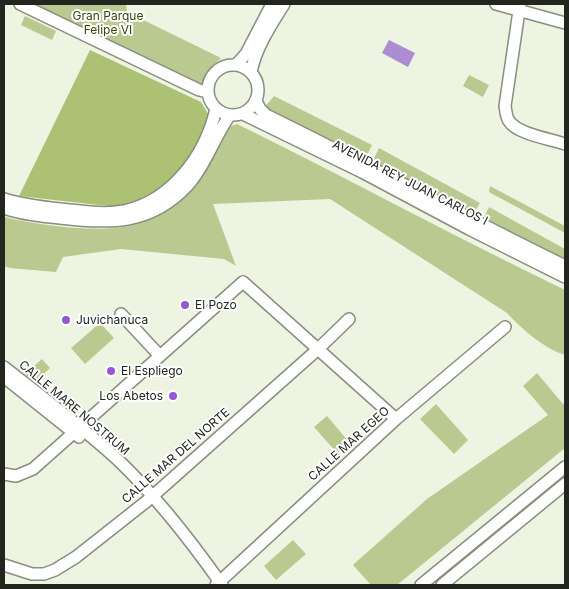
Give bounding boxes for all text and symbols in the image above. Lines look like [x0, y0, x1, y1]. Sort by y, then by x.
park label: Gran Parque Felipe VI [73, 9, 143, 37]
street label: AVENIDA REY JUAN CARLOS I [330, 137, 490, 229]
place label: El Pozo [195, 298, 237, 312]
marker: El Pozo [179, 299, 191, 311]
place label: Juvichanuca [76, 313, 148, 327]
marker: Juvichanuca [60, 314, 72, 326]
street label: CALLE MARE NOSTRUM [16, 358, 132, 458]
place label: El Espliego [121, 364, 183, 378]
marker: El Espliego [105, 365, 117, 377]
place label: Los Abetos [99, 389, 163, 403]
marker: Los Abetos [167, 390, 179, 402]
street label: CALLE MAR EGEO [306, 404, 392, 484]
street label: CALLE MAR DEL NORTE [119, 405, 233, 507]

